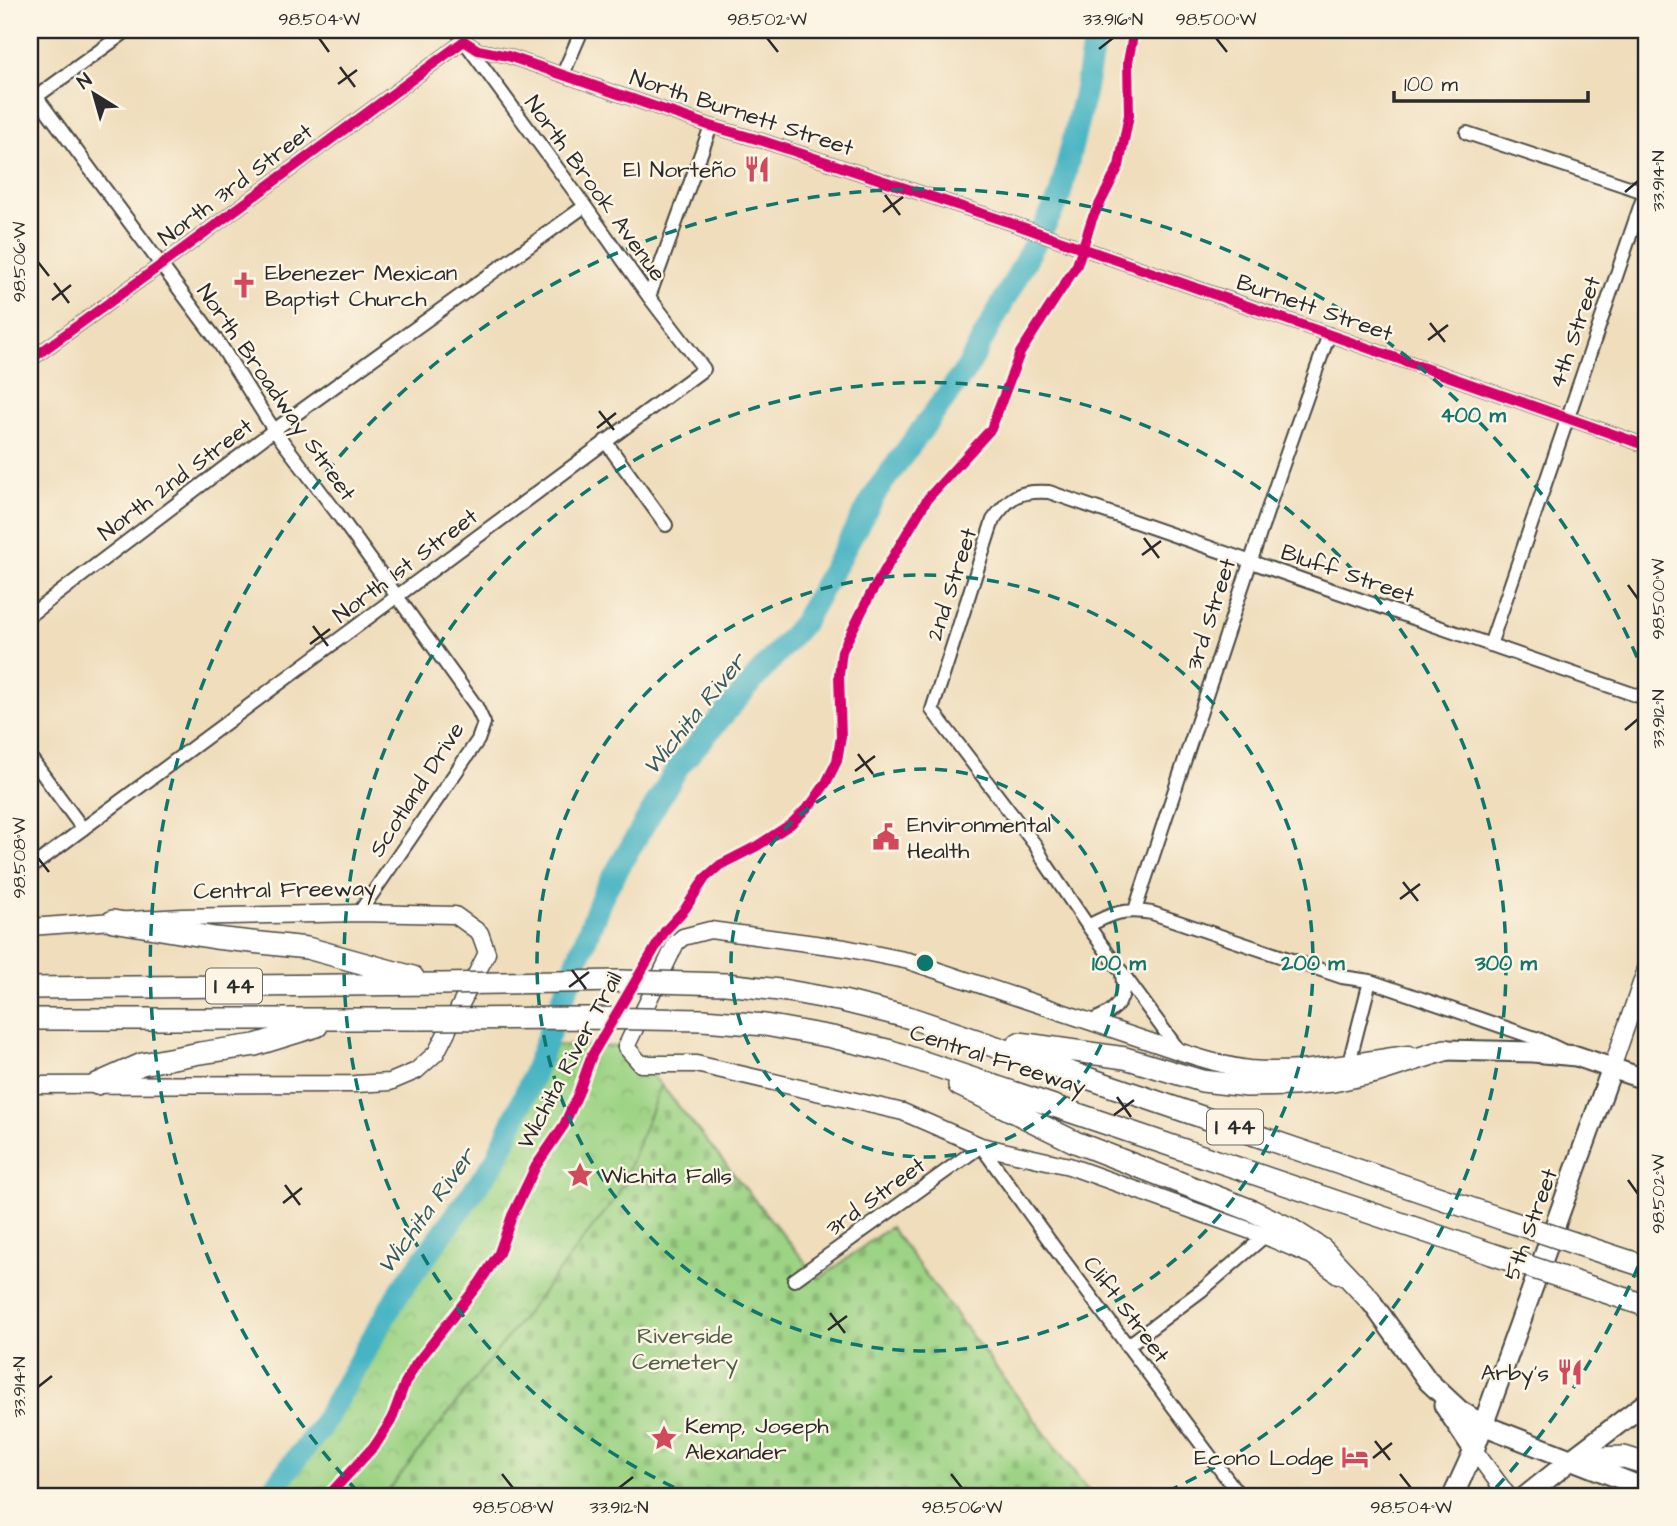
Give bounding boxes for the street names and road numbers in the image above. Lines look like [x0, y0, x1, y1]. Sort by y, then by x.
street label: North Burnett Street [626, 62, 858, 164]
street label: North Brook Avenue [517, 89, 674, 288]
street label: North 3rd Street [152, 116, 320, 254]
street label: Burnett Street [1232, 266, 1398, 350]
street label: 4th Street [1541, 271, 1609, 393]
street label: North Broadway Street [188, 278, 364, 509]
street label: North 2nd Street [91, 410, 260, 549]
street label: North 1st Street [327, 500, 485, 631]
street label: 2nd Street [919, 523, 985, 645]
street label: Bluff Street [1277, 536, 1419, 612]
street label: 3rd Street [1178, 553, 1244, 675]
street label: Scotland Drive [361, 716, 472, 863]
street label: Central Freeway [193, 872, 377, 909]
street label: Wichita River Trail [510, 966, 630, 1155]
road number: I 44 [206, 968, 262, 1004]
street label: Central Freeway [905, 1016, 1090, 1105]
road number: I 44 [1207, 1110, 1263, 1144]
street label: 3rd Street [819, 1149, 933, 1244]
street label: 5th Street [1496, 1163, 1566, 1285]
street label: Clift Street [1075, 1249, 1177, 1370]

